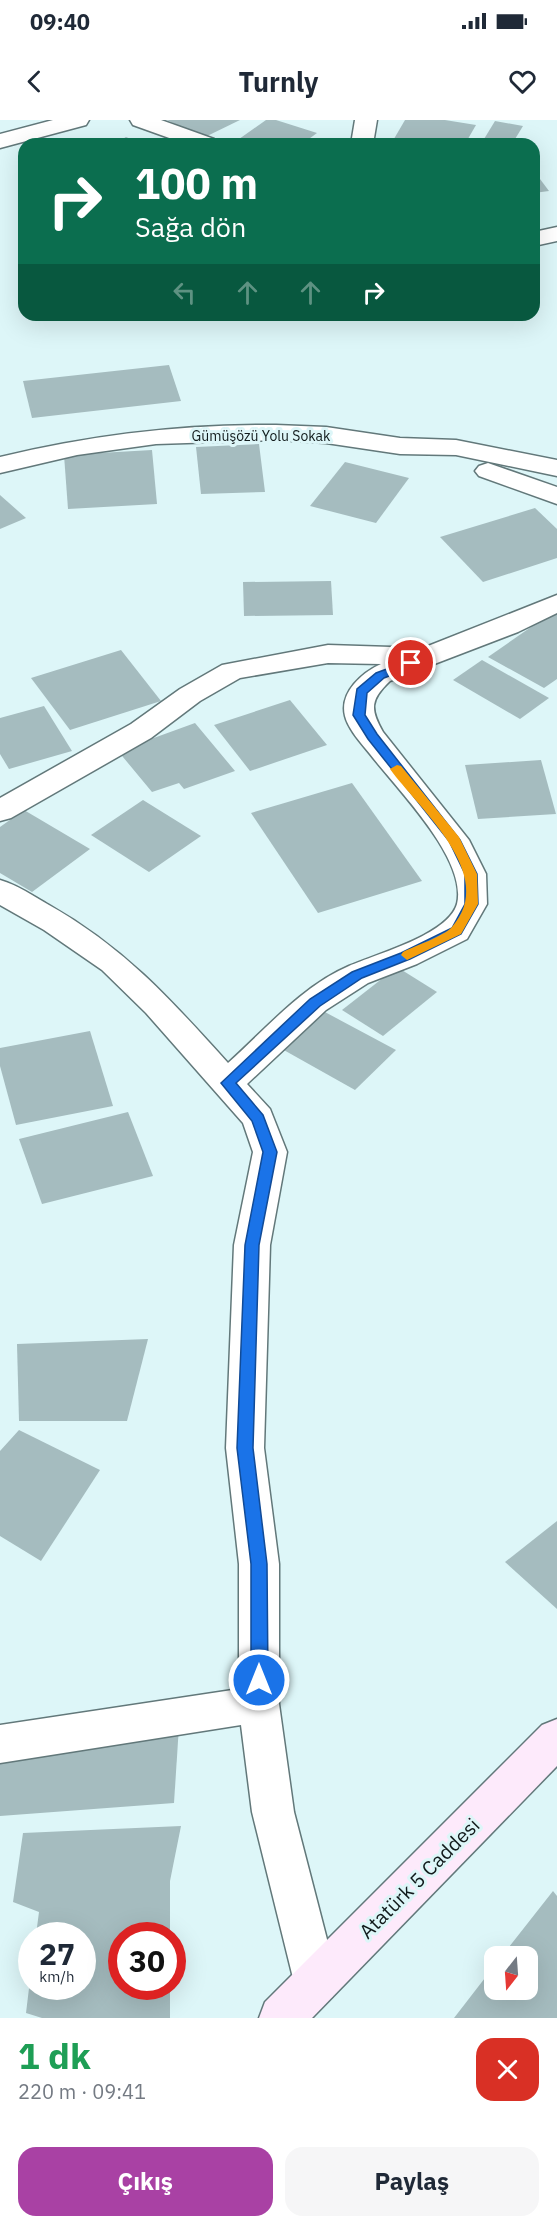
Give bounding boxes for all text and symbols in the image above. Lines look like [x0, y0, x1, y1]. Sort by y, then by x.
text: 09:40 [30, 7, 90, 36]
text: Turnly [238, 64, 319, 99]
icon: back [18, 65, 51, 98]
icon: heart [506, 65, 539, 98]
text: 100 m [135, 156, 258, 211]
icon: right [36, 162, 114, 240]
text: Sağa dön [135, 209, 246, 244]
icon: left [168, 276, 201, 309]
icon: ahead [231, 276, 264, 309]
icon: ahead [294, 276, 327, 309]
icon: right [357, 276, 390, 309]
street label: Gümüşözü Yolu Sokak [192, 427, 331, 445]
pin [385, 637, 436, 688]
icon: arrive [394, 646, 427, 679]
position arrow [227, 1648, 291, 1712]
street label: Atatürk 5 Caddesi [353, 1812, 485, 1944]
speed limit sign: 30 [108, 1922, 186, 2000]
text: 27 [39, 1934, 75, 1973]
north arrow [484, 1946, 538, 2000]
map controls [484, 1946, 538, 2000]
text: km/h [39, 1967, 75, 1986]
text: 1 dk [18, 2032, 91, 2079]
button: close [476, 2038, 539, 2101]
text: 220 m · 09:41 [18, 2078, 146, 2105]
button: Çıkış [18, 2147, 273, 2216]
button: Paylaş [285, 2147, 539, 2216]

